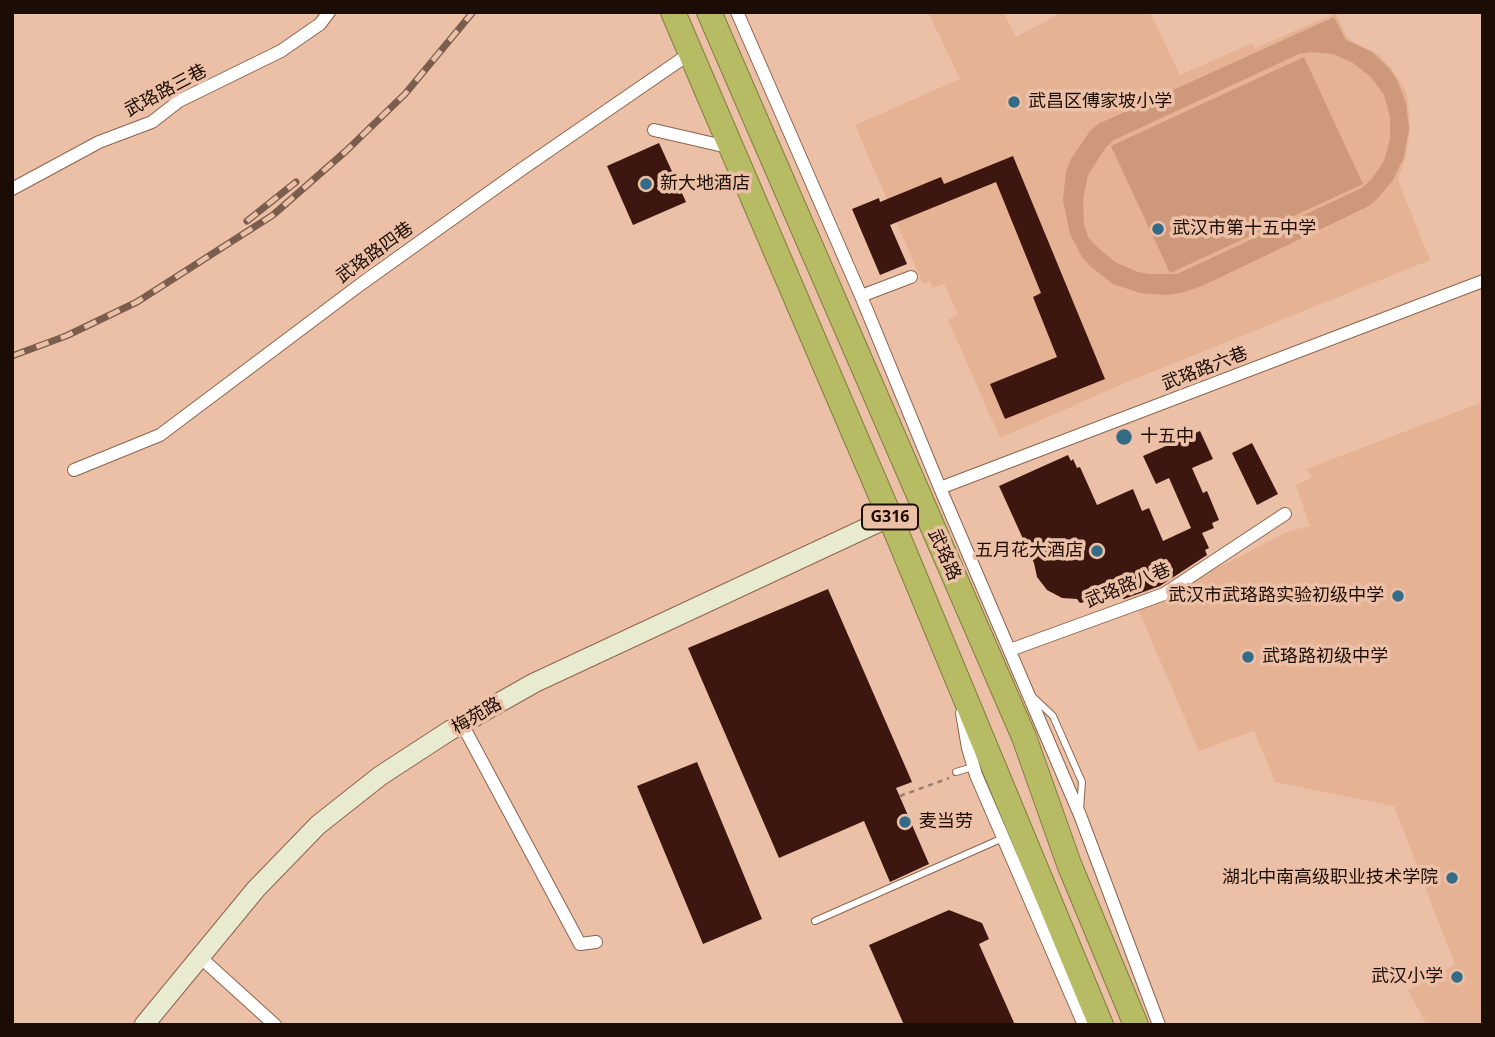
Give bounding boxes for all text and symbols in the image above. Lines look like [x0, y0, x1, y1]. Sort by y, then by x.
street label: 武珞路三巷 [121, 60, 211, 122]
place label: 武昌区傅家坡小学 [1028, 91, 1172, 113]
marker: 武昌区傅家坡小学 [1006, 94, 1022, 110]
place label: 新大地酒店 [660, 173, 750, 195]
marker: 新大地酒店 [638, 176, 654, 192]
street label: 武珞路四巷 [332, 218, 418, 288]
place label: 武汉市第十五中学 [1172, 218, 1316, 240]
marker: 武汉市第十五中学 [1150, 221, 1166, 237]
street label: 武珞路六巷 [1159, 343, 1251, 395]
place label: 十五中 [1140, 426, 1194, 448]
marker: 十五中 [1114, 427, 1134, 447]
road number: G316 [862, 504, 918, 530]
street label: 武珞路 [923, 526, 965, 584]
place label: 五月花大酒店 [975, 540, 1083, 562]
marker: 五月花大酒店 [1089, 543, 1105, 559]
street label: 武珞路八巷 [1082, 559, 1174, 613]
place label: 武汉市武珞路实验初级中学 [1168, 585, 1384, 607]
marker: 武汉市武珞路实验初级中学 [1390, 588, 1406, 604]
place label: 武珞路初级中学 [1262, 646, 1388, 668]
marker: 武珞路初级中学 [1240, 649, 1256, 665]
street label: 梅苑路 [448, 693, 506, 739]
place label: 麦当劳 [919, 811, 973, 833]
marker: 麦当劳 [897, 814, 913, 830]
place label: 湖北中南高级职业技术学院 [1222, 867, 1438, 889]
marker: 湖北中南高级职业技术学院 [1444, 870, 1460, 886]
place label: 武汉小学 [1371, 966, 1443, 988]
marker: 武汉小学 [1449, 969, 1465, 985]

